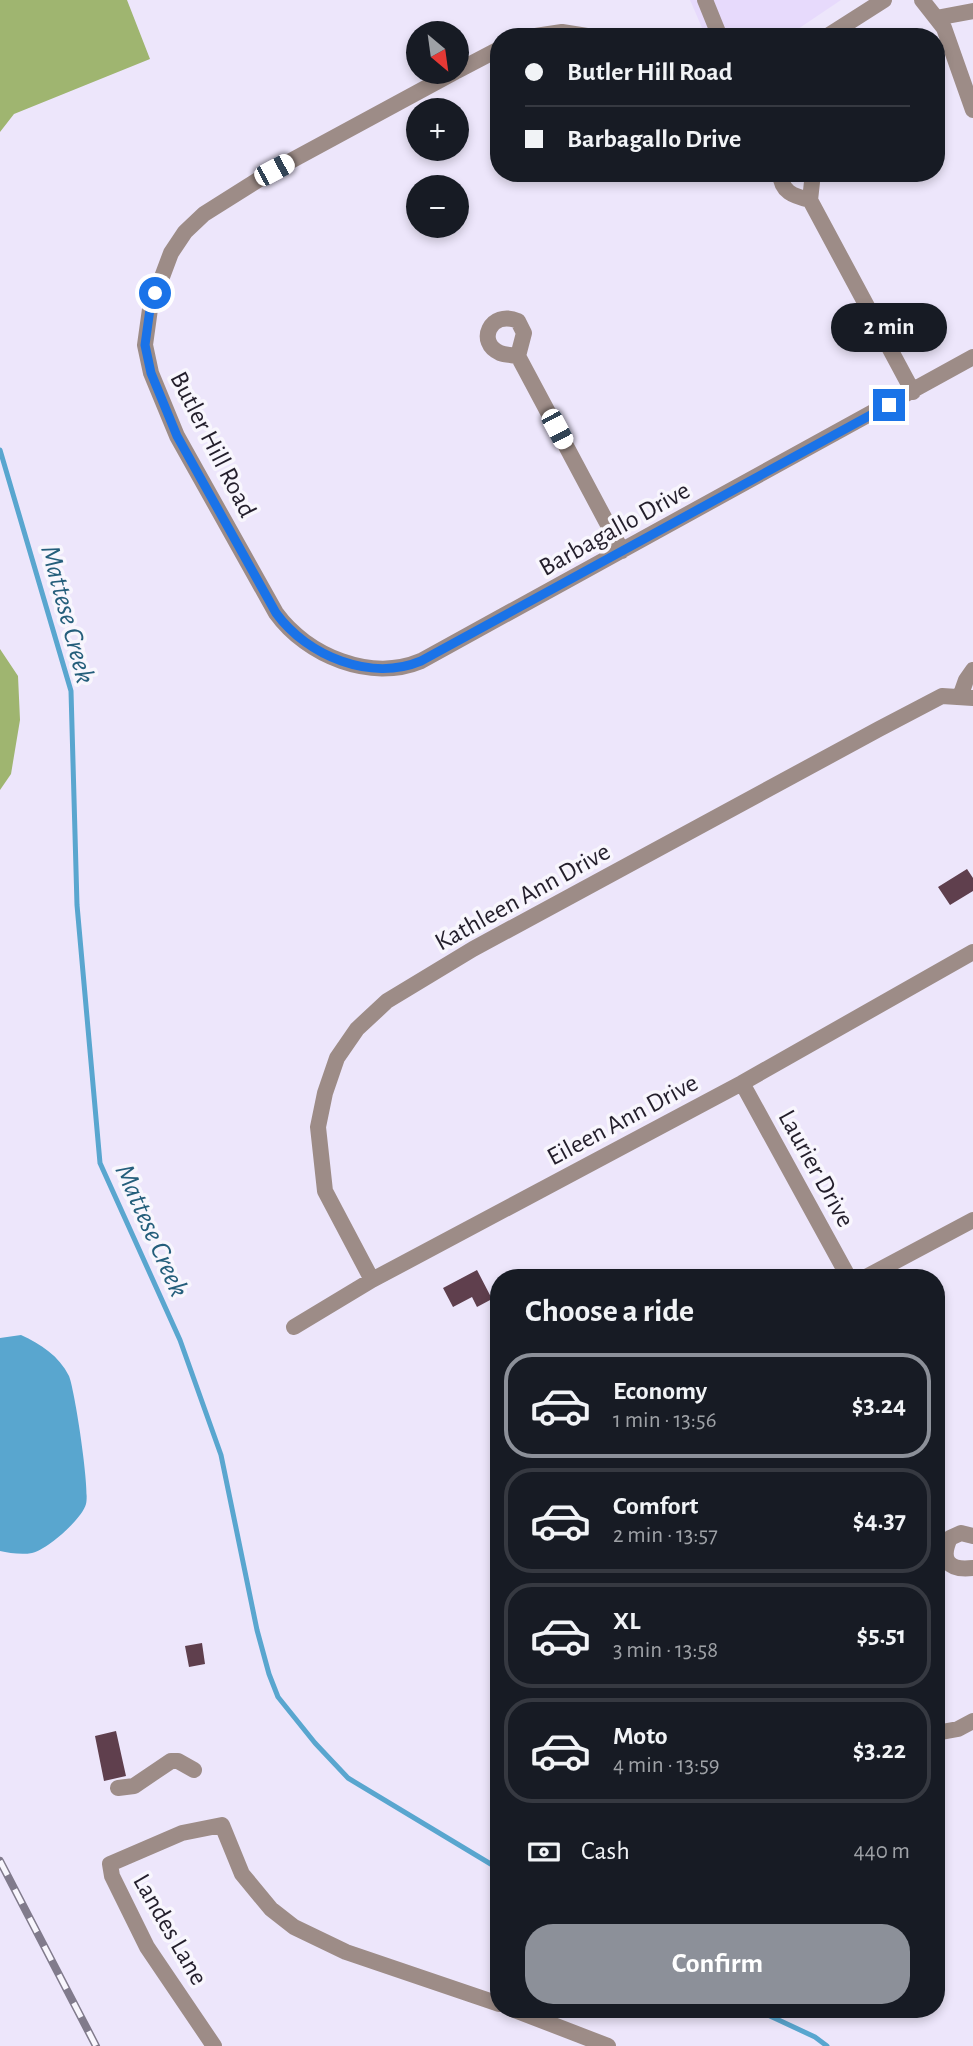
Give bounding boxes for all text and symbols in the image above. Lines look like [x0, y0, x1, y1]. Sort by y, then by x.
north arrow [406, 21, 469, 84]
map controls [406, 21, 469, 238]
text: Butler Hill Road [567, 59, 733, 85]
button: + [406, 98, 469, 161]
text: Barbagallo Drive [567, 126, 741, 152]
car [251, 151, 298, 189]
button: − [406, 175, 469, 238]
route start [139, 277, 171, 309]
callout: 2 min [831, 304, 947, 352]
text: 2 min [863, 316, 915, 339]
street label: Butler Hill Road [165, 367, 261, 521]
route end [873, 389, 905, 421]
car [538, 406, 577, 452]
street label: Barbagallo Drive [535, 477, 694, 581]
water label: Mattese Creek [35, 542, 99, 687]
street label: Kathleen Ann Drive [431, 838, 614, 956]
street label: Eileen Ann Drive [543, 1069, 702, 1170]
street label: Laurier Drive [773, 1106, 859, 1231]
water label: Mattese Creek [110, 1160, 193, 1301]
text: Choose a ride [525, 1295, 694, 1327]
icon: car [529, 1374, 592, 1437]
text: Economy [613, 1378, 707, 1404]
text: $3.24 [852, 1392, 906, 1418]
text: 1 min · 13:56 [613, 1409, 716, 1432]
icon: car [529, 1489, 592, 1552]
text: Comfort [613, 1493, 698, 1519]
text: $4.37 [853, 1507, 906, 1533]
text: 2 min · 13:57 [613, 1524, 718, 1547]
icon: car [529, 1604, 592, 1667]
text: XL [613, 1608, 640, 1634]
text: $5.51 [857, 1622, 906, 1648]
text: 3 min · 13:58 [613, 1639, 718, 1662]
icon: car [529, 1719, 592, 1782]
text: Moto [613, 1723, 668, 1749]
text: $3.22 [853, 1737, 906, 1763]
text: 4 min · 13:59 [613, 1754, 720, 1777]
icon: cash [525, 1833, 563, 1871]
text: Cash [581, 1838, 630, 1864]
text: 440 m [854, 1840, 910, 1863]
street label: Landes Lane [128, 1870, 212, 1989]
button: Confirm [525, 1924, 910, 2004]

